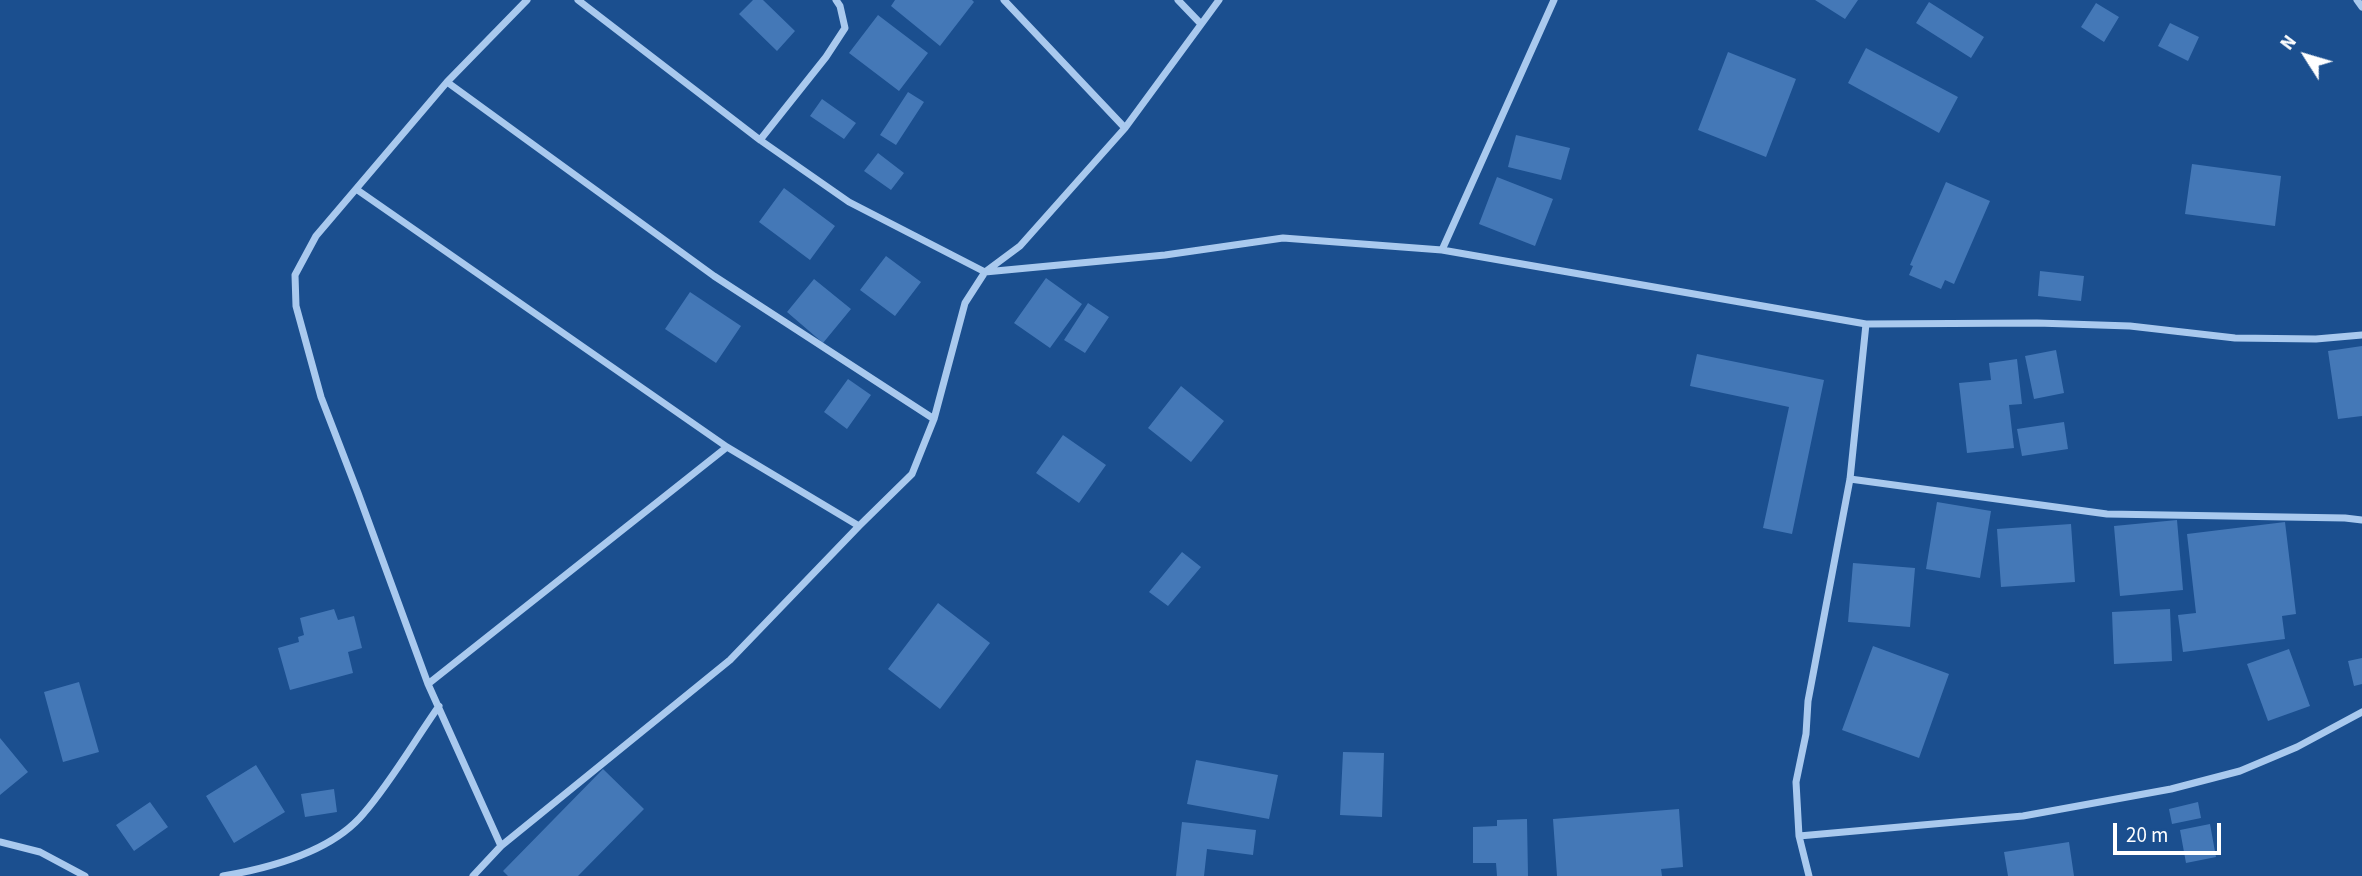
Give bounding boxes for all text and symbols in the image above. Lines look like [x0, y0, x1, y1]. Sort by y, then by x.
north arrow [2271, 21, 2341, 91]
text: N [2274, 30, 2303, 56]
scale bar [2117, 810, 2226, 854]
text: 20 m [2126, 820, 2168, 850]

